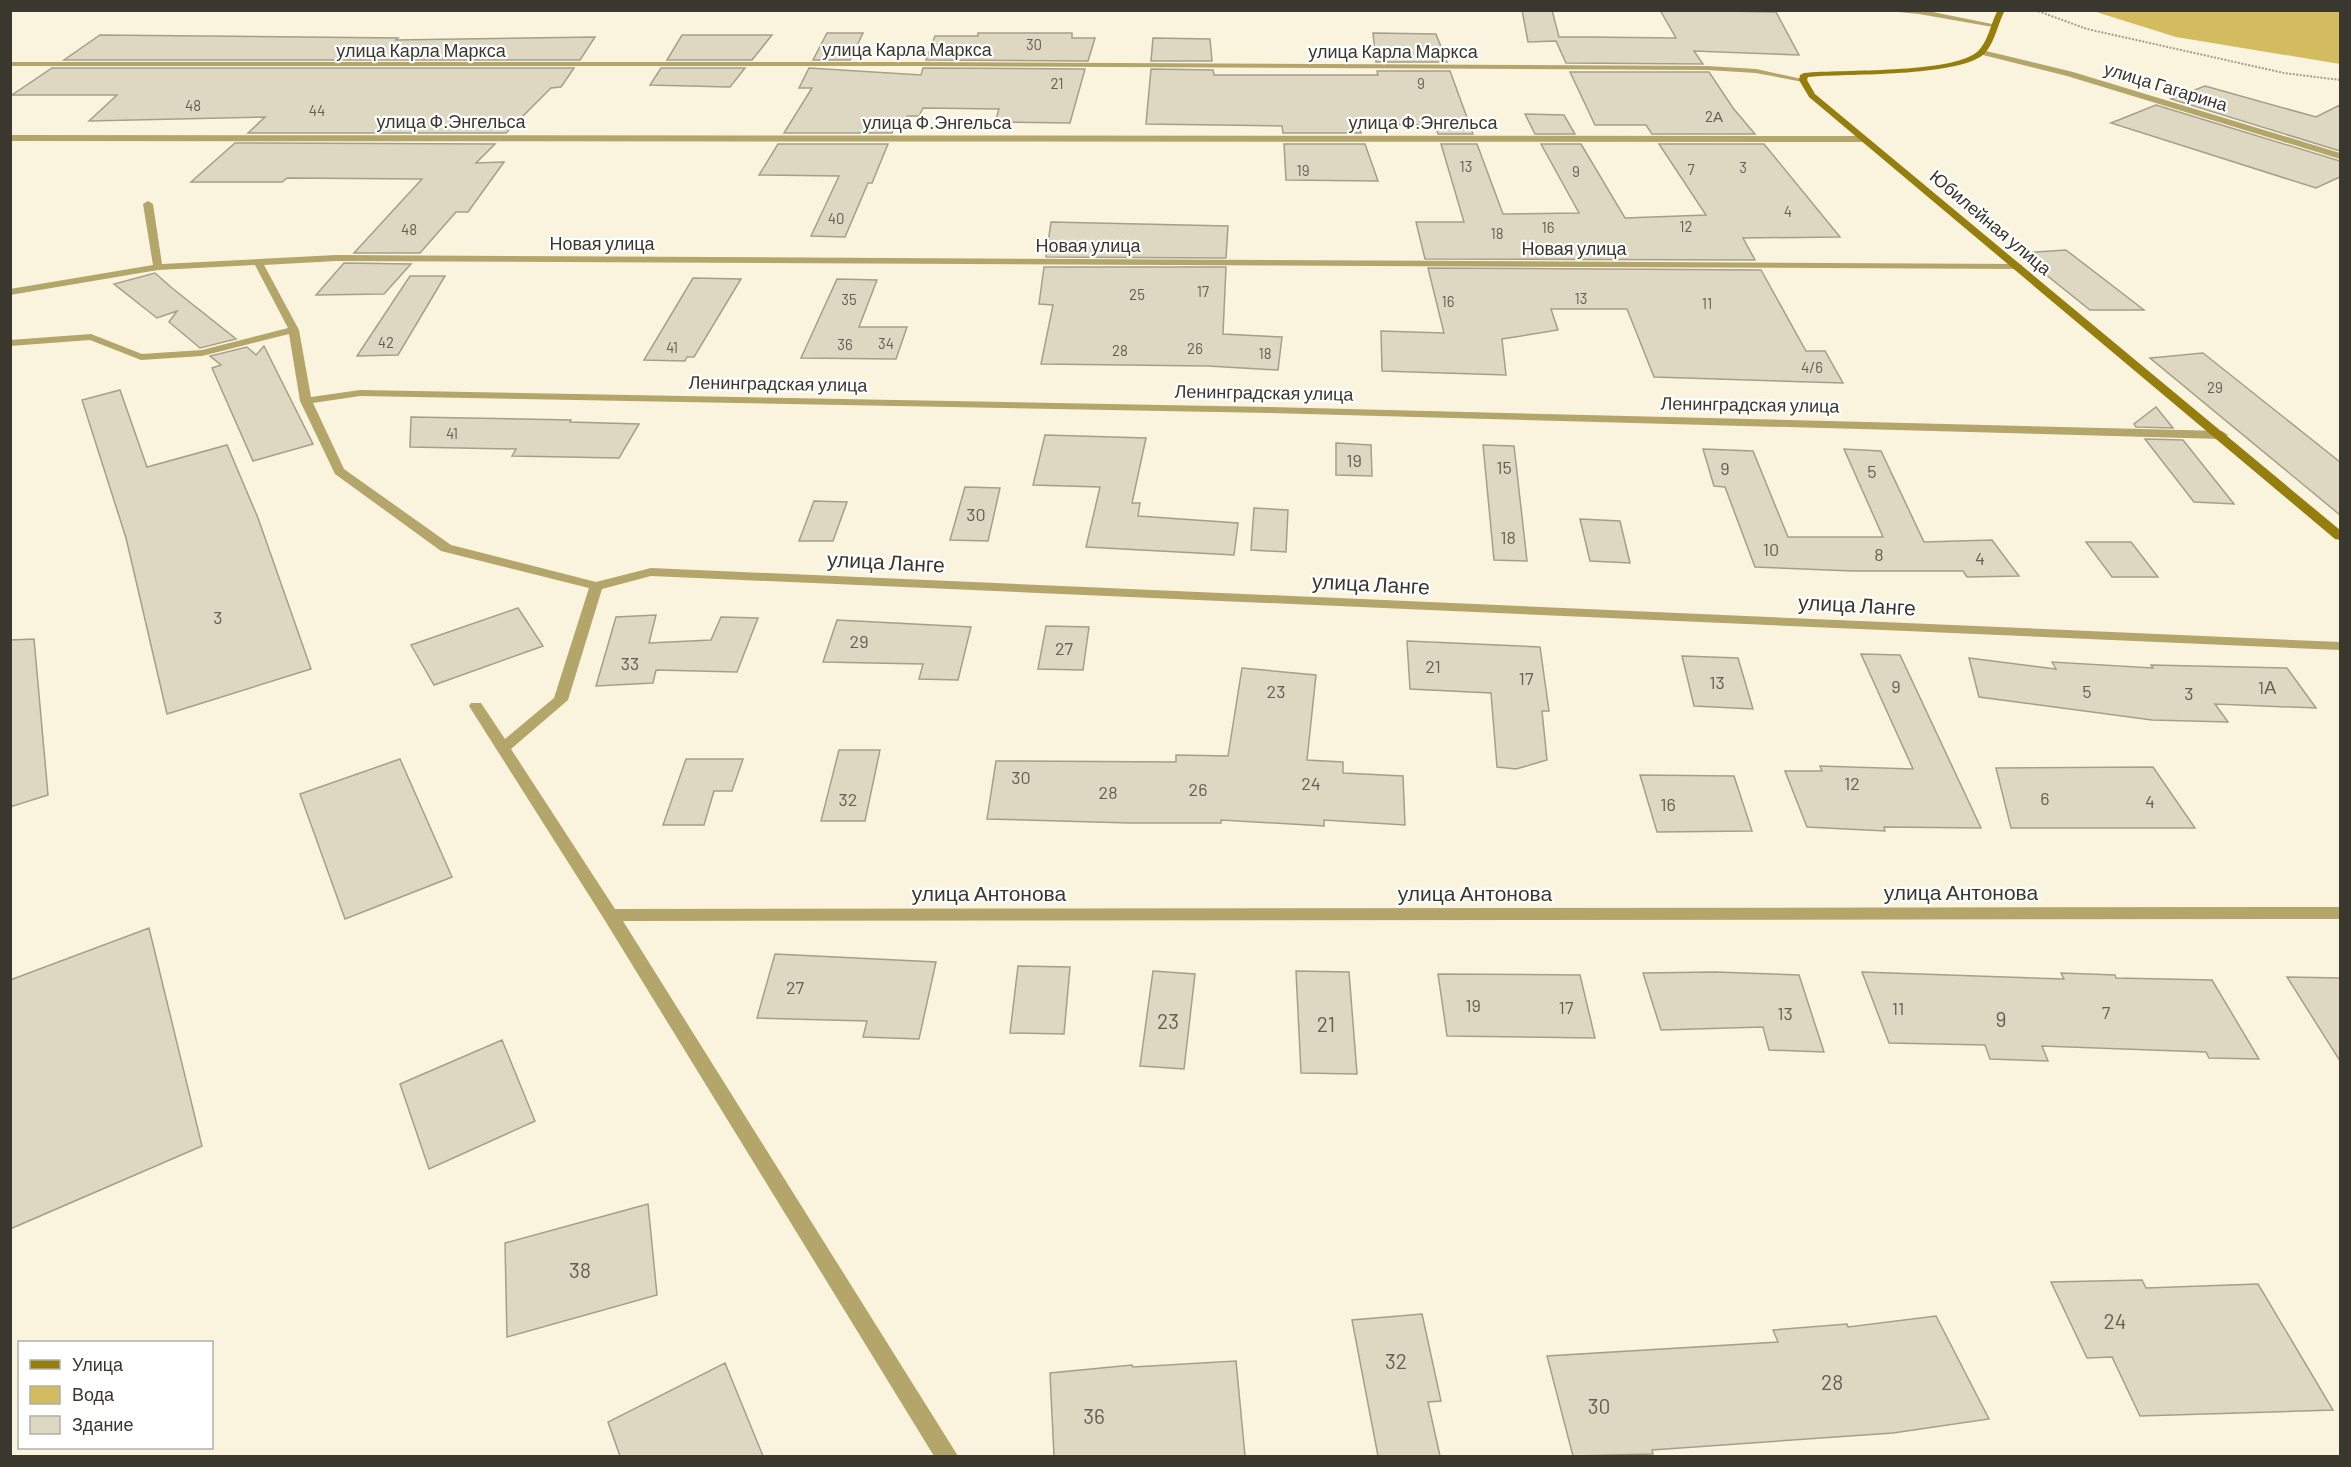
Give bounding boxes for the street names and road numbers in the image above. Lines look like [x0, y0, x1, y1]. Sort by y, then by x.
street label: улица Карла Маркса [822, 38, 993, 60]
street label: улица Карла Маркса [336, 39, 507, 61]
street label: улица Карла Маркса [1308, 40, 1479, 62]
street label: улица Гагарина [2102, 57, 2231, 116]
street label: улица Ф.Энгельса [376, 110, 527, 132]
street label: улица Ф.Энгельса [862, 111, 1013, 133]
street label: улица Ф.Энгельса [1348, 111, 1499, 133]
street label: Юбилейная улица [1926, 165, 2057, 280]
street label: Новая улица [549, 232, 656, 254]
street label: Новая улица [1035, 234, 1142, 256]
street label: Новая улица [1521, 237, 1628, 259]
street label: Ленинградская улица [688, 370, 869, 396]
street label: Ленинградская улица [1174, 379, 1355, 405]
street label: Ленинградская улица [1660, 391, 1841, 417]
street label: улица Ланге [826, 545, 946, 577]
street label: улица Ланге [1311, 567, 1431, 599]
street label: улица Ланге [1797, 588, 1917, 620]
street label: улица Антонова [1884, 879, 2039, 904]
street label: улица Антонова [912, 880, 1067, 905]
street label: улица Антонова [1398, 880, 1553, 905]

